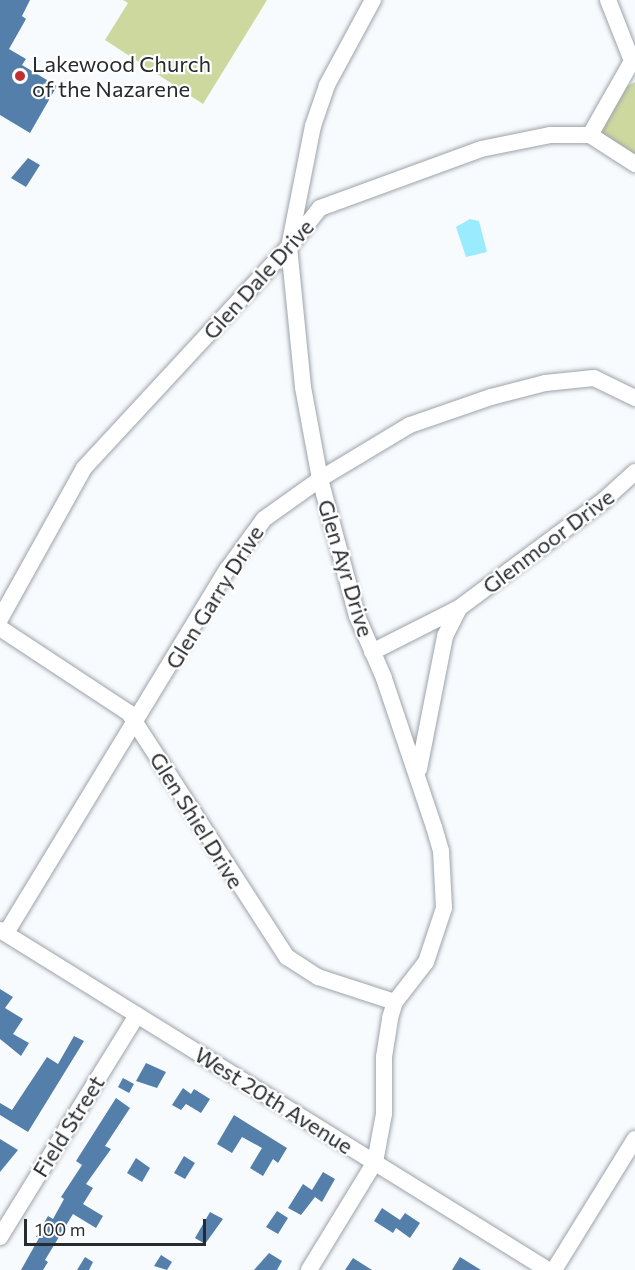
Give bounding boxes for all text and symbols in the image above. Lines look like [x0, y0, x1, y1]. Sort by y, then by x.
place label: Lakewood Church of the Nazarene [32, 50, 211, 101]
marker: Lakewood Church of the Nazarene [13, 69, 27, 83]
street label: Glen Dale Drive [197, 214, 319, 344]
street label: Glenmoor Drive [477, 483, 619, 599]
street label: Glen Ayr Drive [313, 496, 379, 640]
street label: Glen Garry Drive [159, 520, 269, 674]
street label: Glen Shiel Drive [145, 747, 249, 893]
street label: West 20th Avenue [190, 1041, 358, 1159]
street label: Field Street [26, 1070, 110, 1182]
scale bar [27, 1207, 208, 1245]
text: 100 m [35, 1218, 85, 1240]

